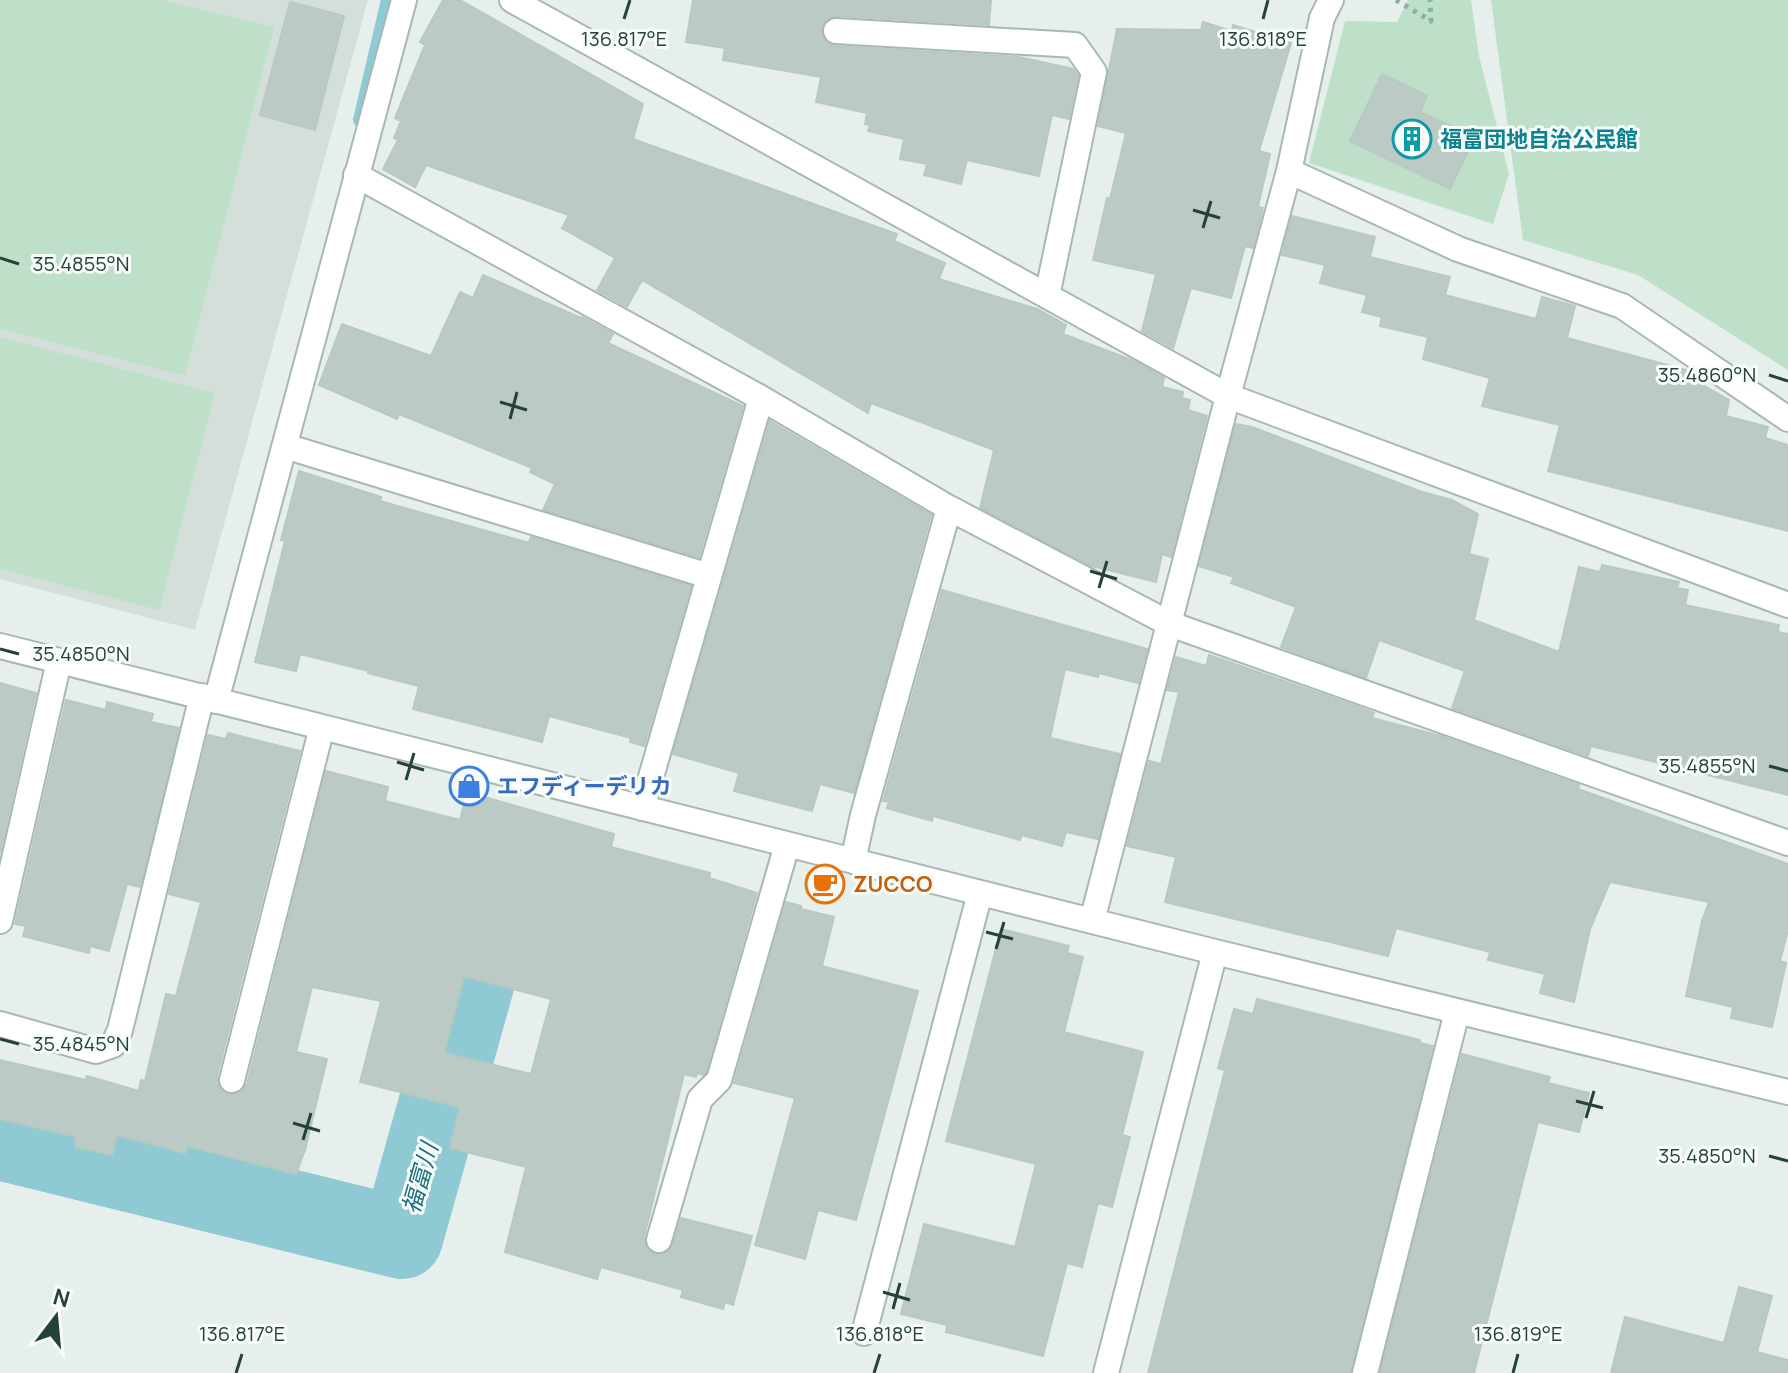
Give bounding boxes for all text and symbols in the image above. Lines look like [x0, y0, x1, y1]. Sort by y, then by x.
text: 136.817°E [581, 25, 667, 52]
text: 136.818°E [1219, 25, 1307, 52]
building icon: 福富団地自治公民館 [1391, 118, 1433, 160]
place label: 福富団地自治公民館 [1440, 124, 1638, 154]
text: 35.4855°N [33, 250, 129, 277]
text: 35.4860°N [1658, 361, 1756, 388]
text: 35.4850°N [32, 640, 130, 667]
text: 35.4855°N [1659, 752, 1755, 779]
shop icon: エフディーデリカ [448, 765, 490, 807]
place label: エフディーデリカ [497, 771, 671, 801]
cafe icon: ZUCCO [804, 863, 846, 905]
place label: ZUCCO [853, 869, 932, 899]
text: 35.4845°N [32, 1030, 130, 1057]
water label: 福富川 [393, 1136, 446, 1217]
text: 35.4850°N [1658, 1142, 1756, 1169]
north arrow [16, 1277, 96, 1357]
text: N [50, 1281, 73, 1314]
text: 136.817°E [199, 1320, 285, 1347]
text: 136.818°E [836, 1320, 924, 1347]
text: 136.819°E [1474, 1320, 1562, 1347]

